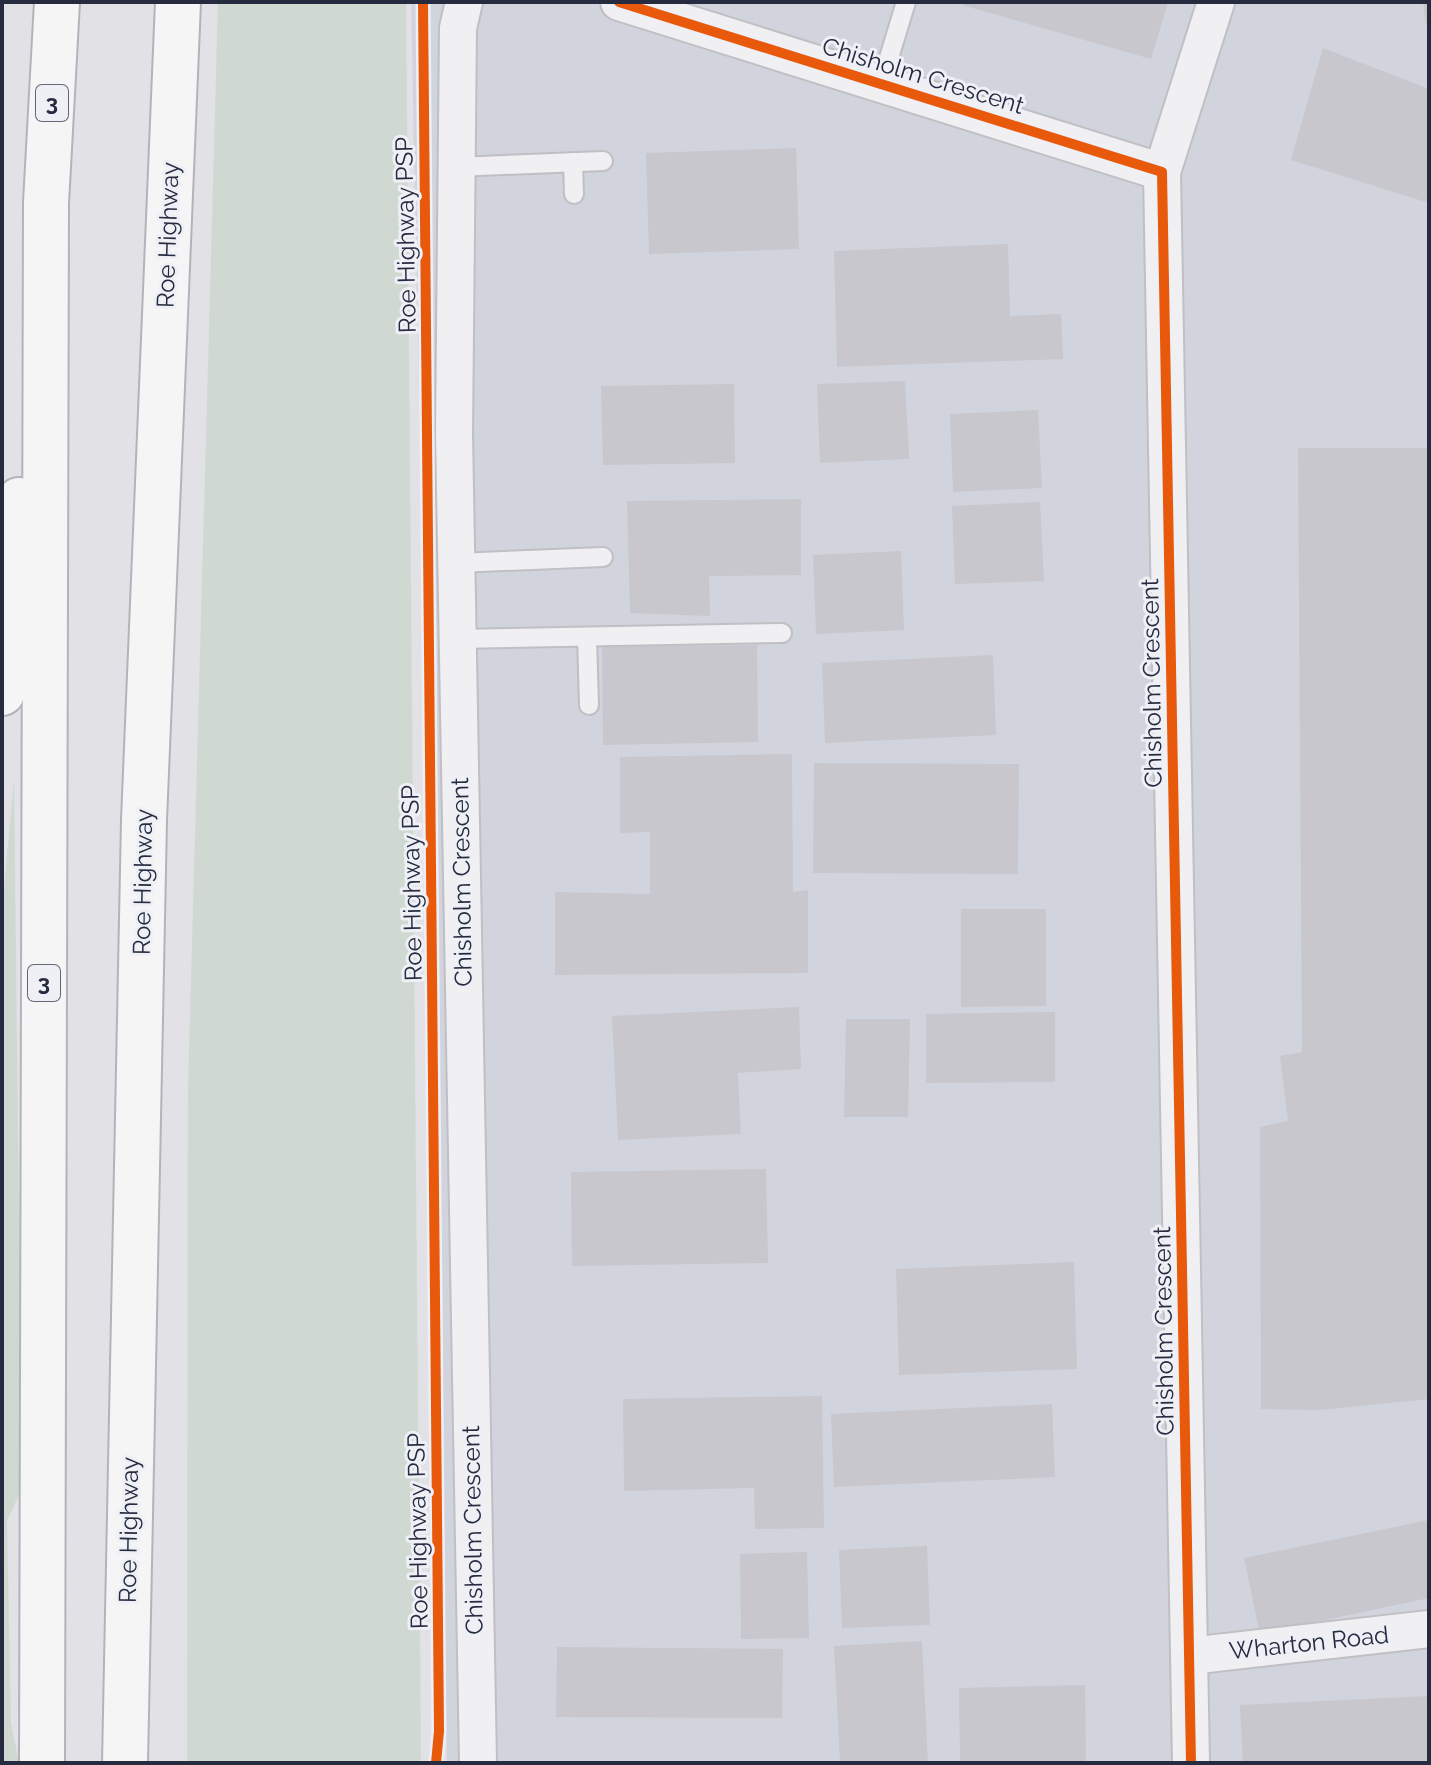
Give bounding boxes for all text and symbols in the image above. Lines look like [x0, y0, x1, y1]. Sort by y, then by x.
street label: Chisholm Crescent [819, 31, 1028, 120]
road number: 3 [36, 85, 68, 121]
street label: Roe Highway PSP [389, 137, 422, 333]
street label: Roe Highway [150, 161, 185, 309]
street label: Chisholm Crescent [1135, 578, 1168, 788]
street label: Chisholm Crescent [445, 777, 478, 987]
street label: Roe Highway PSP [395, 785, 428, 981]
street label: Roe Highway [127, 809, 158, 955]
road number: 3 [28, 965, 60, 1001]
street label: Chisholm Crescent [1147, 1226, 1180, 1436]
street label: Chisholm Crescent [456, 1425, 489, 1635]
street label: Roe Highway PSP [401, 1433, 434, 1629]
street label: Roe Highway [113, 1457, 144, 1603]
street label: Wharton Road [1228, 1620, 1390, 1665]

